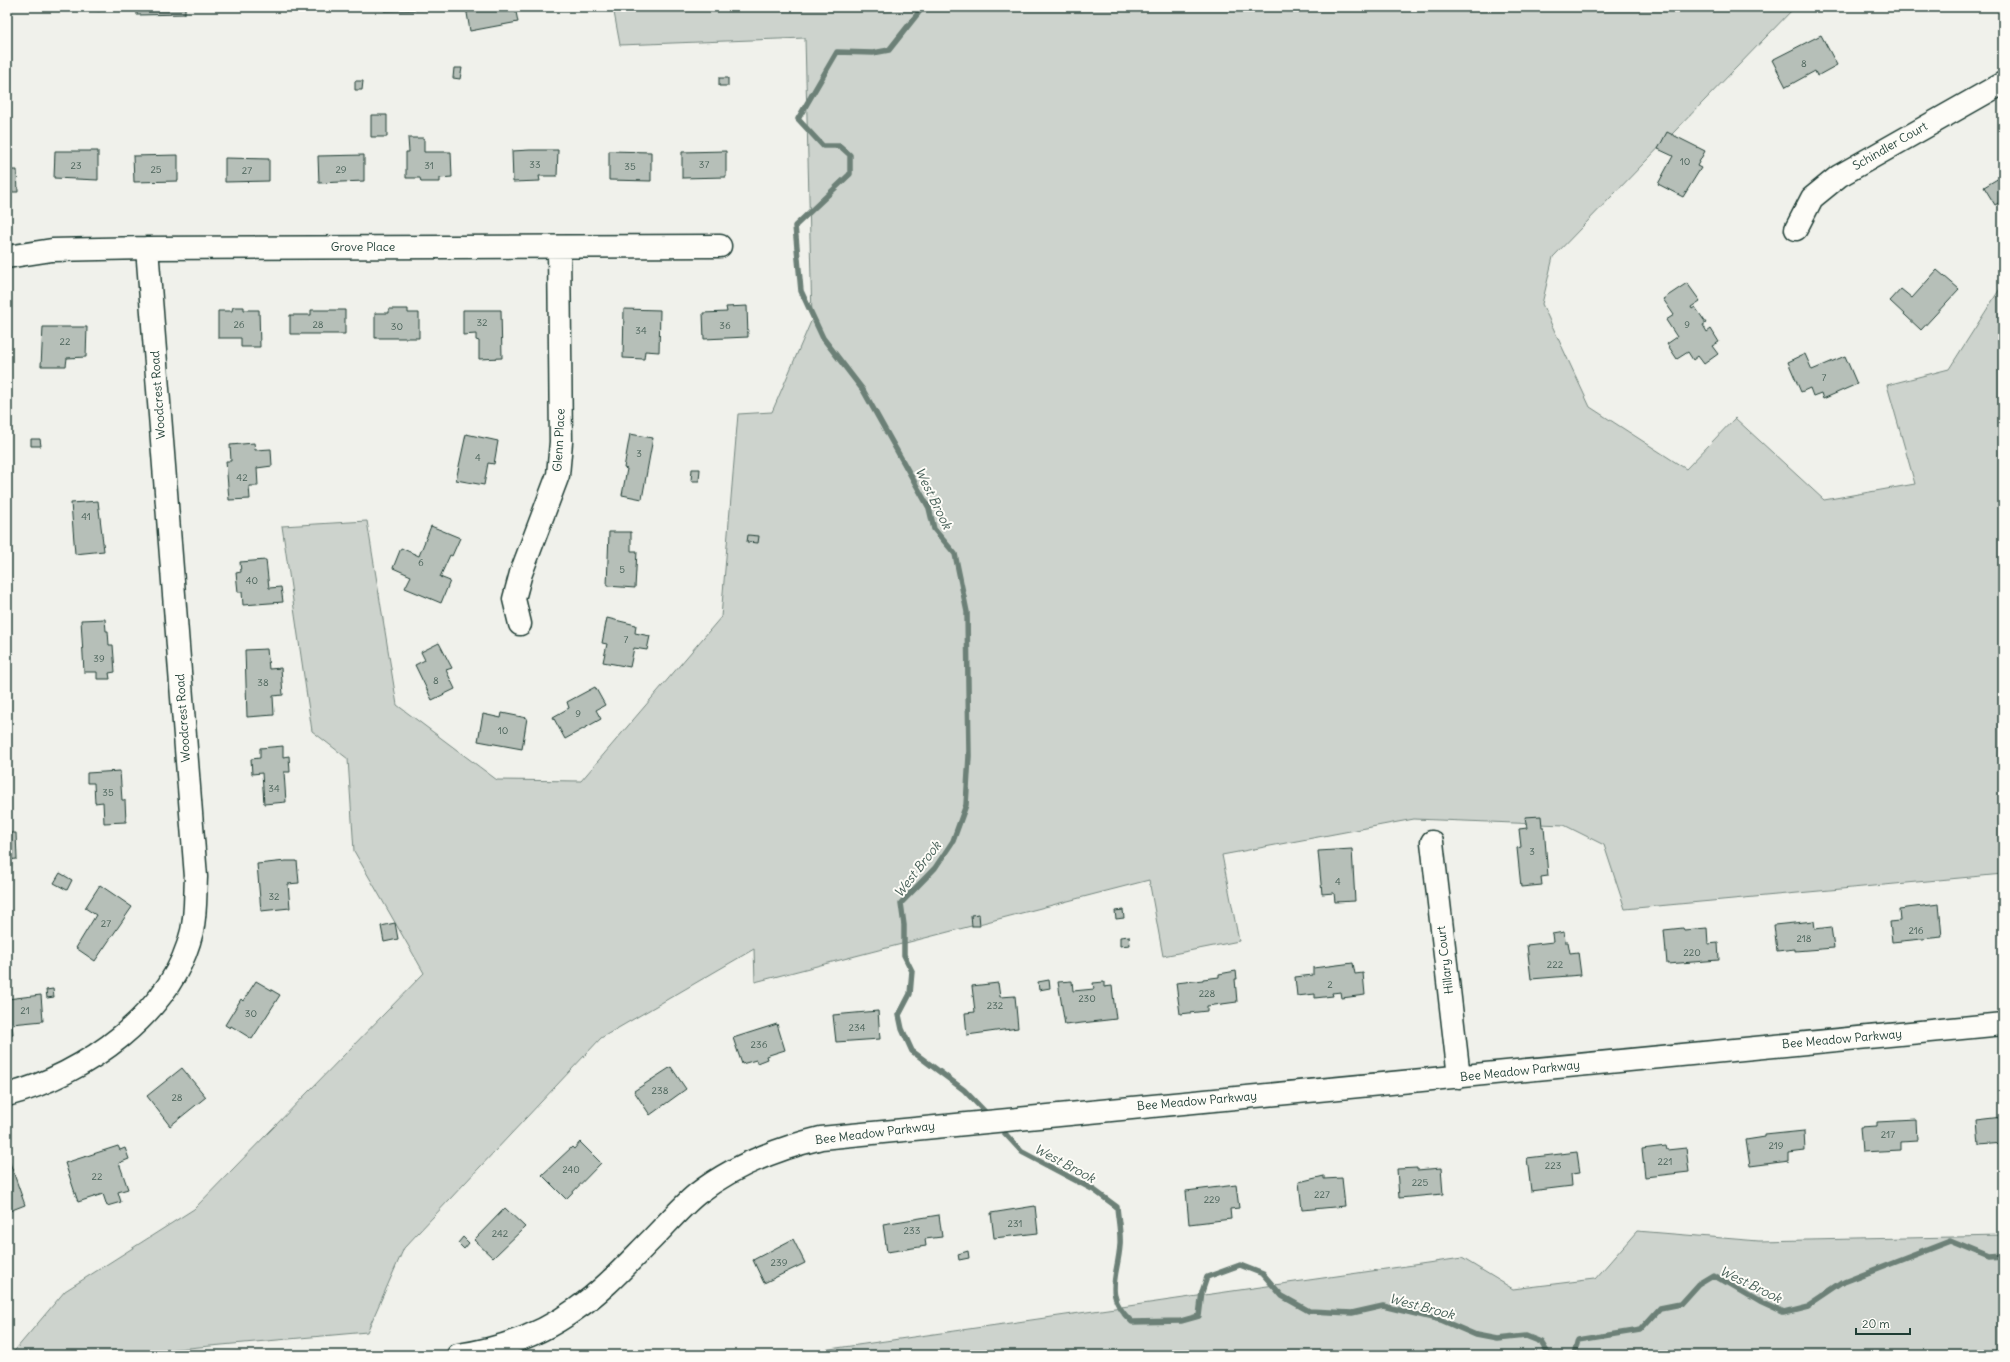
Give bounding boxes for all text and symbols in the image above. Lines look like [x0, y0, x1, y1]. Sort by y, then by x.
house number: 8 [1801, 57, 1807, 70]
street label: Schindler Court [1850, 118, 1930, 173]
house number: 10 [1680, 155, 1690, 168]
house number: 33 [529, 158, 541, 171]
house number: 37 [699, 158, 709, 171]
house number: 23 [70, 159, 82, 172]
house number: 31 [424, 159, 434, 172]
house number: 35 [624, 160, 636, 173]
house number: 25 [150, 163, 162, 176]
house number: 29 [335, 163, 347, 176]
house number: 27 [242, 164, 252, 177]
street label: Grove Place [331, 239, 395, 254]
house number: 32 [476, 316, 488, 329]
house number: 26 [233, 318, 245, 331]
house number: 28 [312, 318, 324, 331]
house number: 9 [1684, 318, 1690, 331]
house number: 36 [719, 319, 731, 332]
house number: 30 [391, 320, 403, 333]
house number: 34 [635, 324, 647, 337]
house number: 22 [60, 335, 71, 348]
street label: Woodcrest Road [147, 350, 168, 440]
house number: 7 [1822, 371, 1827, 384]
street label: Glenn Place [549, 408, 568, 472]
house number: 3 [636, 447, 642, 460]
house number: 4 [475, 451, 481, 464]
water label: West Brook [911, 465, 956, 533]
house number: 42 [236, 471, 248, 484]
house number: 41 [81, 510, 91, 523]
house number: 6 [418, 556, 424, 569]
house number: 5 [619, 563, 625, 576]
house number: 40 [246, 574, 258, 587]
house number: 7 [624, 633, 629, 646]
house number: 39 [93, 652, 105, 665]
street label: Woodcrest Road [172, 673, 193, 763]
house number: 8 [433, 674, 439, 687]
house number: 38 [257, 676, 269, 689]
house number: 9 [575, 707, 581, 720]
house number: 10 [498, 724, 508, 737]
house number: 34 [268, 782, 280, 795]
house number: 35 [102, 786, 114, 799]
water label: West Brook [890, 837, 945, 901]
house number: 3 [1529, 845, 1535, 858]
house number: 4 [1335, 875, 1341, 888]
house number: 32 [268, 890, 280, 903]
house number: 27 [101, 917, 111, 930]
house number: 216 [1908, 924, 1924, 937]
street label: Hillary Court [1433, 925, 1456, 995]
house number: 218 [1796, 932, 1812, 945]
house number: 220 [1683, 946, 1701, 959]
house number: 222 [1547, 958, 1564, 971]
house number: 2 [1327, 978, 1333, 991]
house number: 228 [1199, 987, 1216, 1000]
house number: 230 [1078, 992, 1096, 1005]
house number: 232 [987, 999, 1004, 1012]
house number: 21 [20, 1004, 30, 1017]
house number: 30 [245, 1007, 257, 1020]
house number: 234 [849, 1021, 866, 1034]
street label: Bee Meadow Parkway [1781, 1026, 1903, 1051]
house number: 236 [751, 1038, 768, 1051]
street label: Bee Meadow Parkway [1459, 1057, 1581, 1084]
house number: 238 [652, 1084, 669, 1097]
street label: Bee Meadow Parkway [1136, 1088, 1258, 1113]
house number: 28 [171, 1091, 183, 1104]
street label: Bee Meadow Parkway [814, 1118, 936, 1147]
house number: 217 [1881, 1128, 1895, 1141]
house number: 219 [1768, 1139, 1784, 1152]
water label: West Brook [1031, 1140, 1099, 1187]
house number: 221 [1658, 1155, 1672, 1168]
house number: 223 [1545, 1159, 1562, 1172]
house number: 240 [562, 1163, 580, 1176]
house number: 22 [92, 1170, 103, 1183]
house number: 225 [1412, 1176, 1429, 1189]
house number: 227 [1314, 1188, 1330, 1201]
house number: 229 [1204, 1193, 1221, 1206]
house number: 231 [1007, 1217, 1023, 1230]
house number: 233 [904, 1224, 921, 1237]
house number: 242 [492, 1227, 509, 1240]
house number: 239 [771, 1256, 788, 1269]
water label: West Brook [1717, 1262, 1786, 1307]
water label: West Brook [1387, 1290, 1458, 1324]
scale bar [1856, 1310, 1910, 1336]
text: 20 m [1862, 1316, 1890, 1331]

